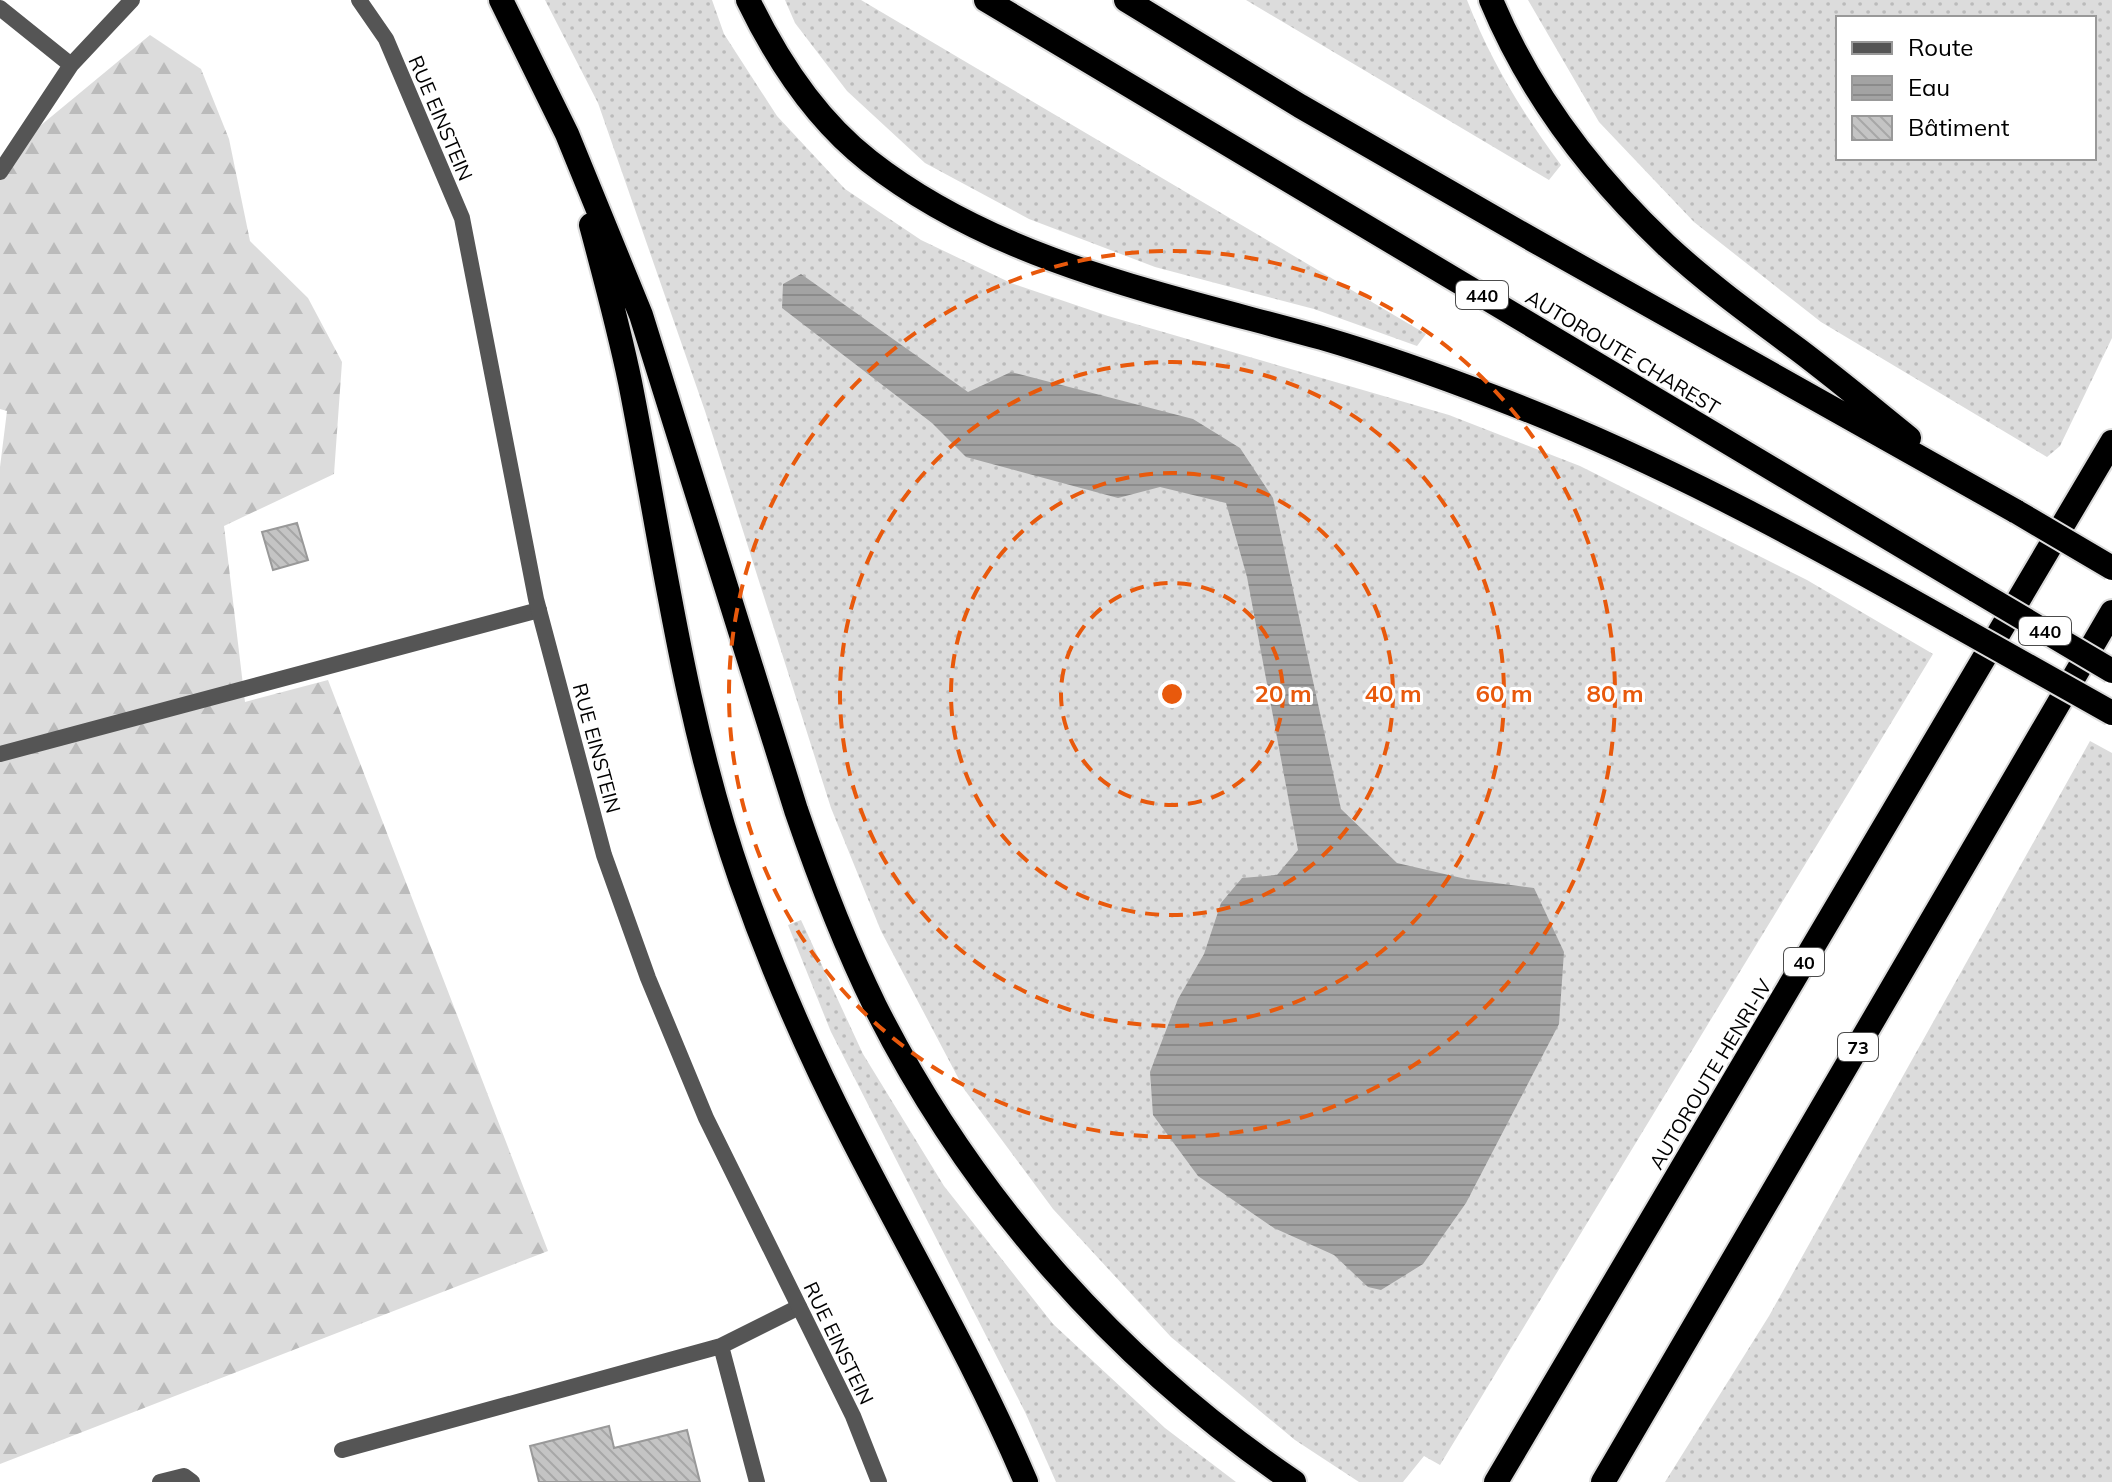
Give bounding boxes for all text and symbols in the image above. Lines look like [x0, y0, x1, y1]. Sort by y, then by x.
legend [1836, 16, 2096, 160]
text: Route [1908, 32, 1973, 62]
street label: RUE EINSTEIN [403, 52, 479, 184]
text: Eau [1908, 72, 1950, 102]
text: Bâtiment [1908, 112, 2009, 142]
road number: 440 [1456, 281, 1508, 309]
street label: AUTOROUTE CHAREST [1521, 284, 1725, 420]
road number: 440 [2019, 617, 2071, 645]
text: 20 m [1255, 678, 1311, 708]
text: 40 m [1365, 678, 1421, 708]
text: 60 m [1476, 678, 1532, 708]
text: 80 m [1587, 678, 1643, 708]
street label: RUE EINSTEIN [568, 680, 626, 816]
centre of rings [1158, 680, 1186, 708]
road number: 40 [1784, 948, 1824, 976]
street label: AUTOROUTE HENRI-IV [1643, 974, 1777, 1174]
road number: 73 [1838, 1033, 1878, 1061]
street label: RUE EINSTEIN [799, 1278, 879, 1408]

